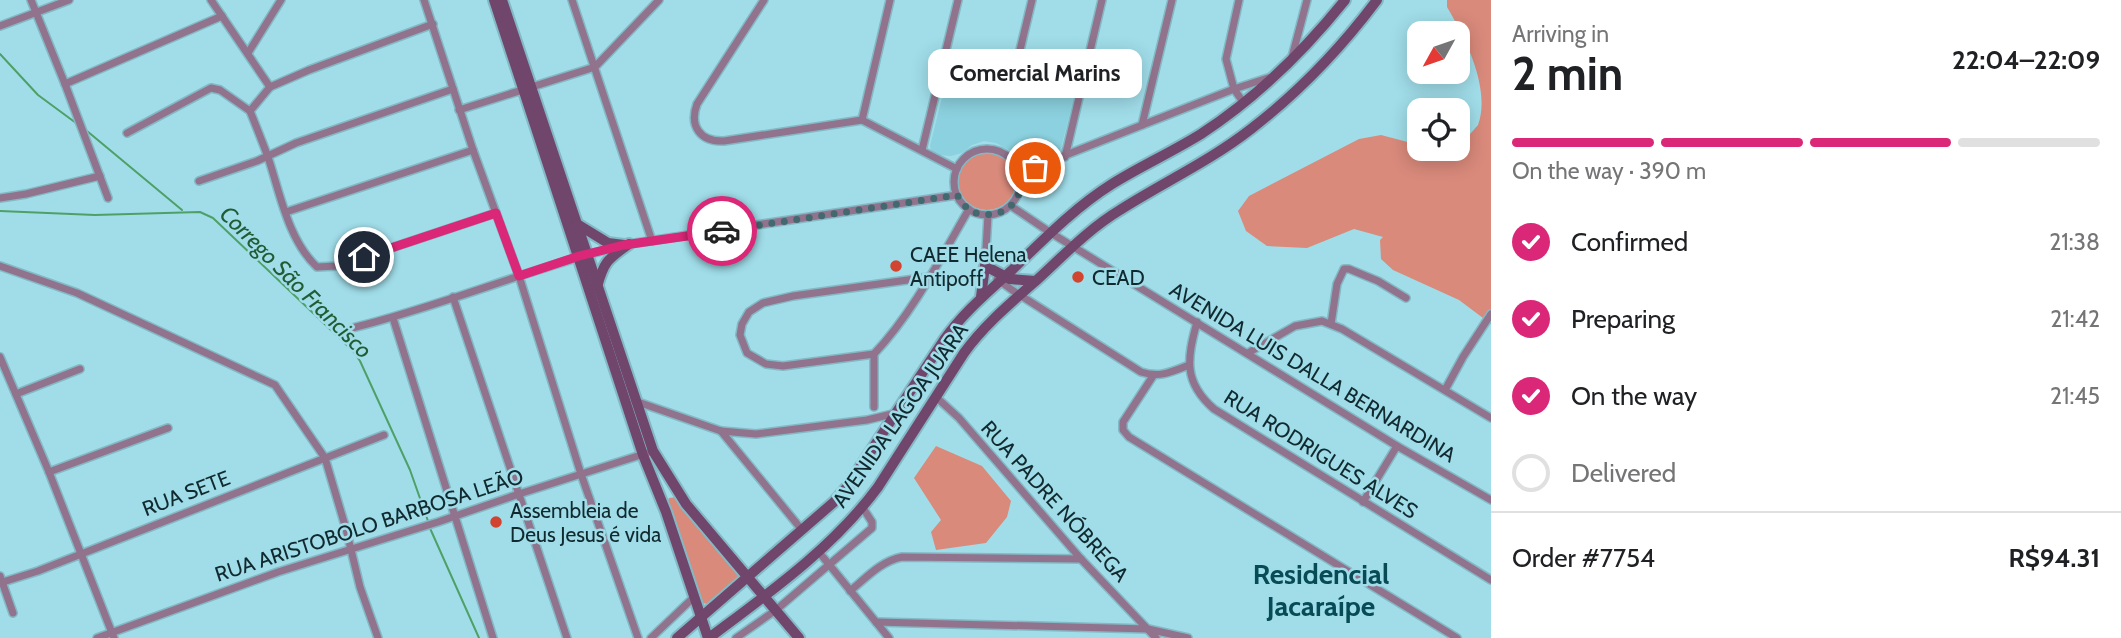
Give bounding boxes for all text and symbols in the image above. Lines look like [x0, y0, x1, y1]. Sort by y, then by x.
text: Arriving in [1512, 20, 1609, 48]
north arrow [1407, 21, 1470, 84]
map controls [1407, 21, 1470, 161]
text: 22:04–22:09 [1952, 44, 2100, 76]
text: 2 min [1512, 46, 1623, 102]
callout: Comercial Marins [928, 49, 1142, 98]
text: Comercial Marins [950, 59, 1120, 87]
button: locate [1407, 98, 1470, 161]
pin [1005, 138, 1065, 198]
icon: bag [1016, 149, 1054, 187]
text: On the way · 390 m [1512, 157, 1706, 185]
courier [687, 196, 757, 266]
water label: Corrego São Francisco [214, 200, 378, 364]
icon: car [703, 212, 741, 250]
icon: check [1512, 223, 1550, 261]
text: Confirmed [1571, 226, 1688, 258]
pin [334, 227, 394, 287]
text: 21:38 [2049, 228, 2100, 256]
icon: home [345, 238, 383, 276]
place label: CAEE Helena Antipoff [910, 242, 1027, 291]
marker: CAEE Helena Antipoff [888, 258, 904, 274]
place label: CEAD [1092, 265, 1145, 290]
marker: CEAD [1070, 269, 1086, 285]
street label: AVENIDA LUIS DALLA BERNARDINA [1166, 277, 1461, 467]
icon: check [1512, 300, 1550, 338]
text: Preparing [1571, 303, 1675, 335]
text: 21:42 [2050, 305, 2100, 333]
street label: AVENIDA LAGOA JUARA [827, 318, 973, 512]
icon: check [1512, 377, 1550, 415]
text: On the way [1571, 380, 1697, 412]
text: 21:45 [2050, 382, 2100, 410]
street label: RUA RODRIGUES ALVES [1220, 384, 1422, 524]
street label: RUA PADRE NÓBREGA [976, 415, 1134, 587]
text: Delivered [1571, 457, 1676, 489]
street label: RUA ARISTOBOLO BARBOSA LEÃO [211, 462, 526, 587]
street label: RUA SETE [139, 465, 233, 521]
place label: Assembleia de Deus Jesus é vida [510, 498, 661, 547]
marker: Assembleia de Deus Jesus é vida [488, 514, 504, 530]
text: Order #7754 [1512, 542, 1655, 574]
text: R$94.31 [2009, 542, 2100, 574]
district label: Residencial Jacaraípe [1253, 557, 1389, 623]

